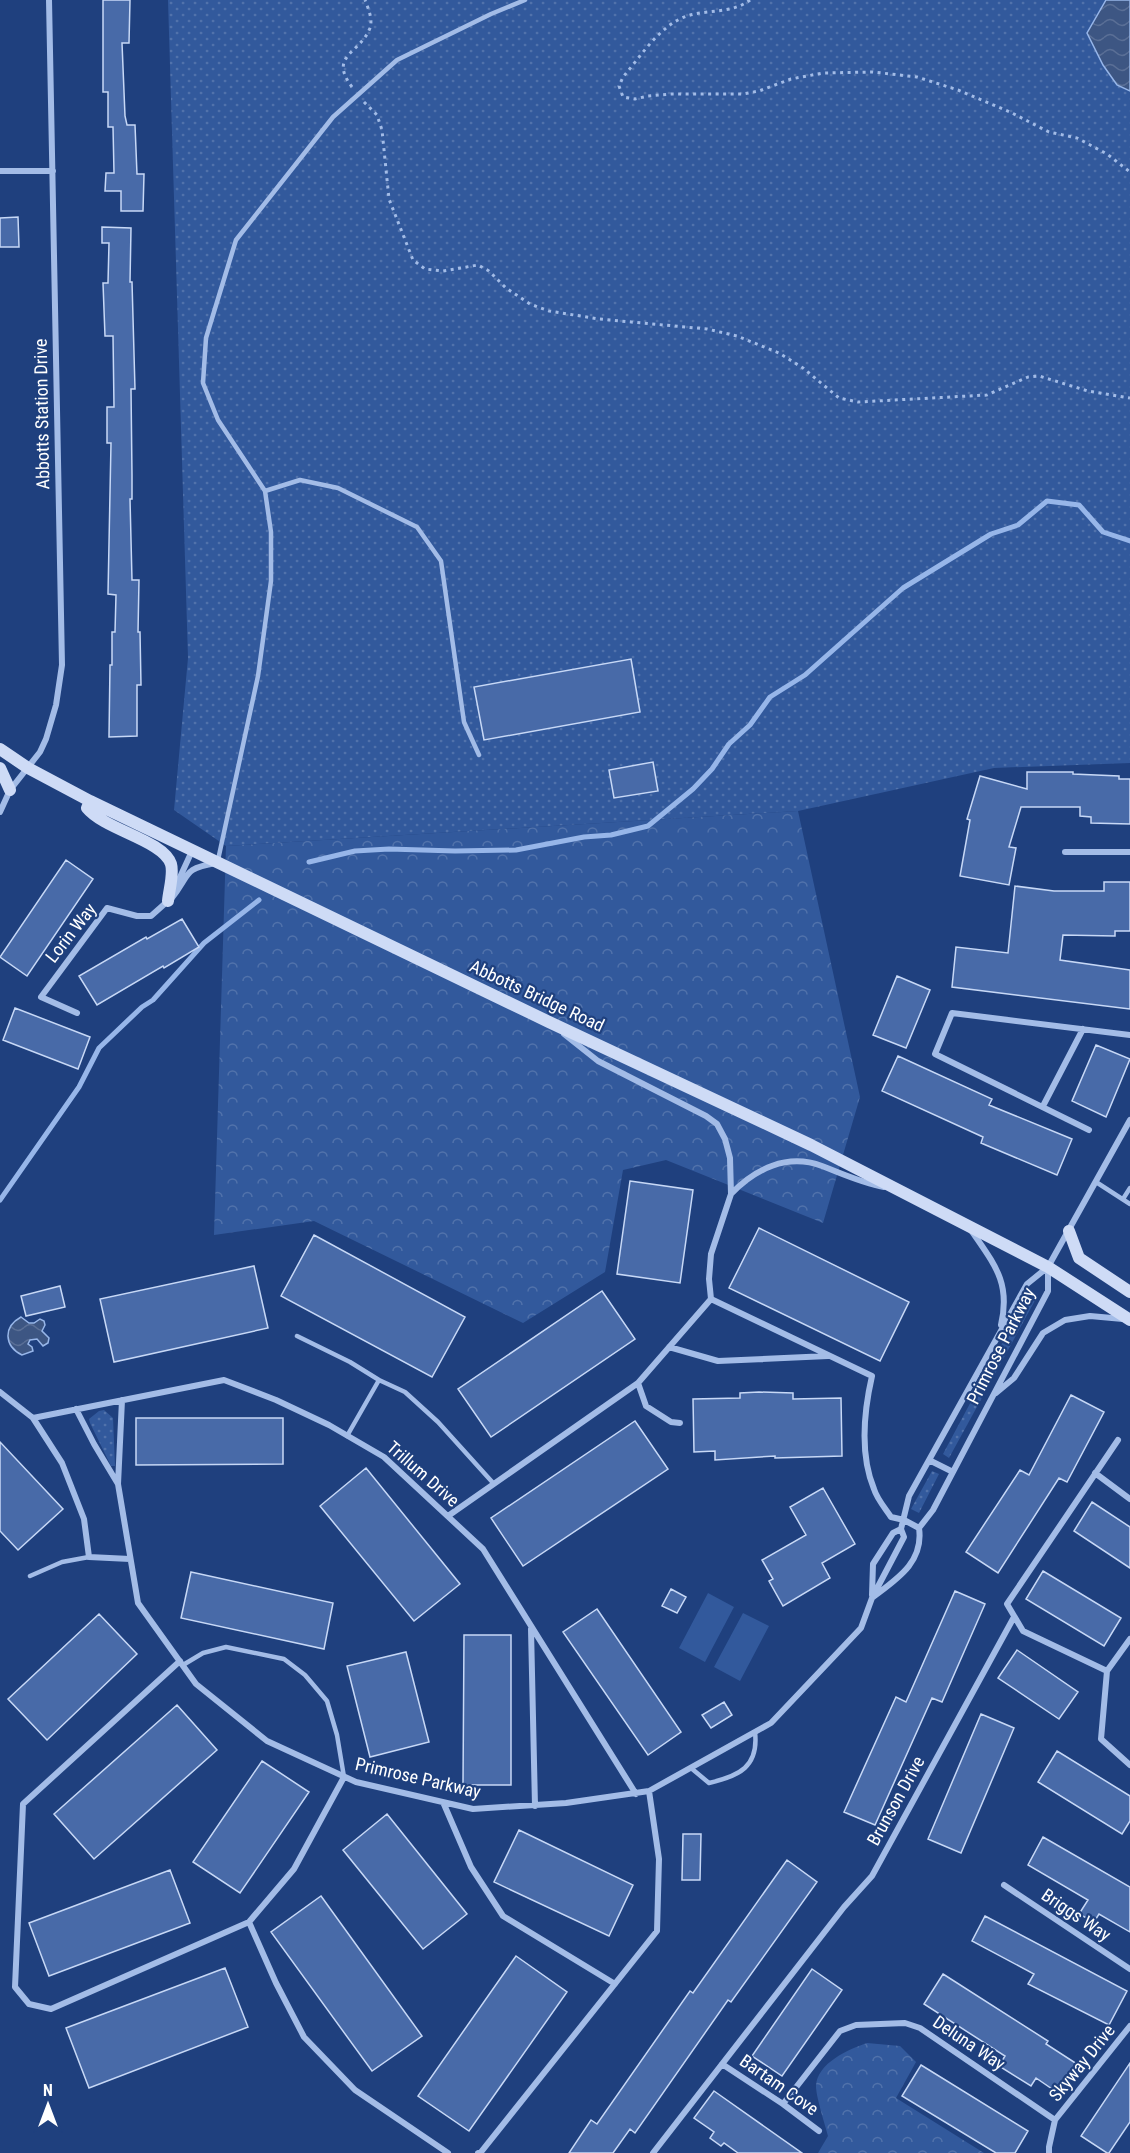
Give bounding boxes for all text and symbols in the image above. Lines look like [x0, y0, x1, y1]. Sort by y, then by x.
street label: Abbotts Station Drive [30, 338, 53, 490]
street label: Lorin Way [41, 898, 101, 967]
street label: Abbotts Bridge Road [467, 955, 608, 1036]
street label: Primrose Parkway [962, 1284, 1039, 1408]
street label: Trillum Drive [383, 1437, 464, 1511]
street label: Brunson Drive [862, 1752, 929, 1849]
street label: Primrose Parkway [353, 1753, 483, 1802]
street label: Briggs Way [1038, 1884, 1115, 1946]
street label: Deluna Way [929, 2011, 1010, 2075]
street label: Skyway Drive [1044, 2020, 1119, 2105]
street label: Bartam Cove [736, 2050, 823, 2119]
north arrow [18, 2075, 78, 2135]
text: N [43, 2081, 53, 2100]

